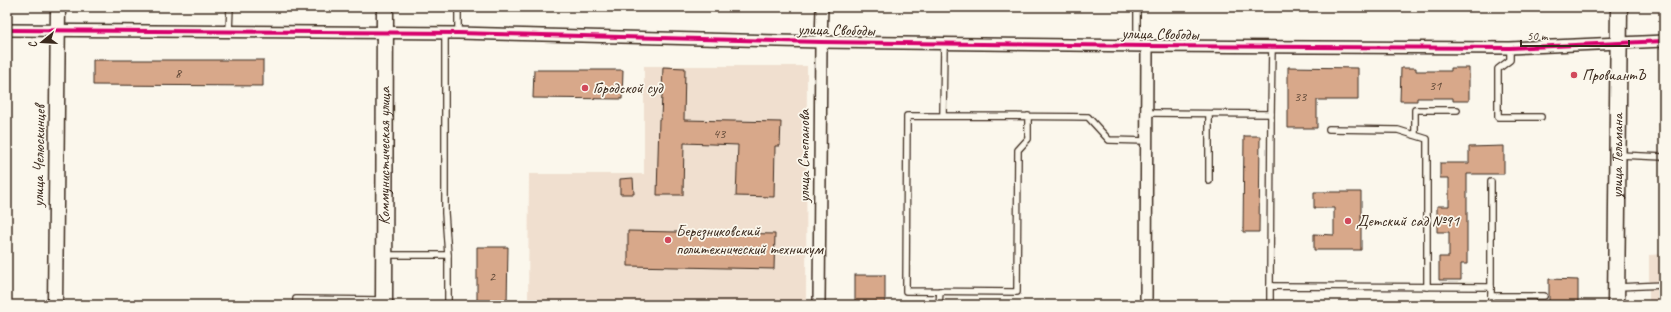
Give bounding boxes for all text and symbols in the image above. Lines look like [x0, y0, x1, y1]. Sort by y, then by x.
street label: улица Свободы [796, 19, 876, 41]
north arrow [22, 22, 62, 62]
scale bar [1521, 22, 1629, 48]
street label: улица Свободы [1120, 23, 1200, 45]
text: 50 m [1527, 28, 1549, 44]
text: С [25, 39, 40, 50]
house number: 8 [175, 65, 183, 82]
place label: ПровиантЪ [1582, 65, 1646, 85]
marker: ПровиантЪ [1569, 70, 1579, 80]
house number: 31 [1429, 77, 1442, 94]
place label: Городской суд [593, 78, 664, 98]
marker: Городской суд [580, 83, 590, 93]
street label: Коммунистическая улица [374, 86, 395, 225]
house number: 33 [1294, 88, 1308, 105]
street label: улица Челюскинцев [28, 102, 50, 208]
street label: улица Степанова [794, 108, 814, 204]
street label: улица Тельмана [1607, 112, 1628, 199]
house number: 43 [713, 125, 727, 142]
place label: Детский сад №91 [1356, 211, 1460, 231]
marker: Детский сад №91 [1343, 216, 1353, 226]
place label: Березниковский политехнический техникум [676, 221, 824, 259]
marker: Березниковский политехнический техникум [663, 235, 673, 245]
house number: 2 [489, 268, 497, 285]

